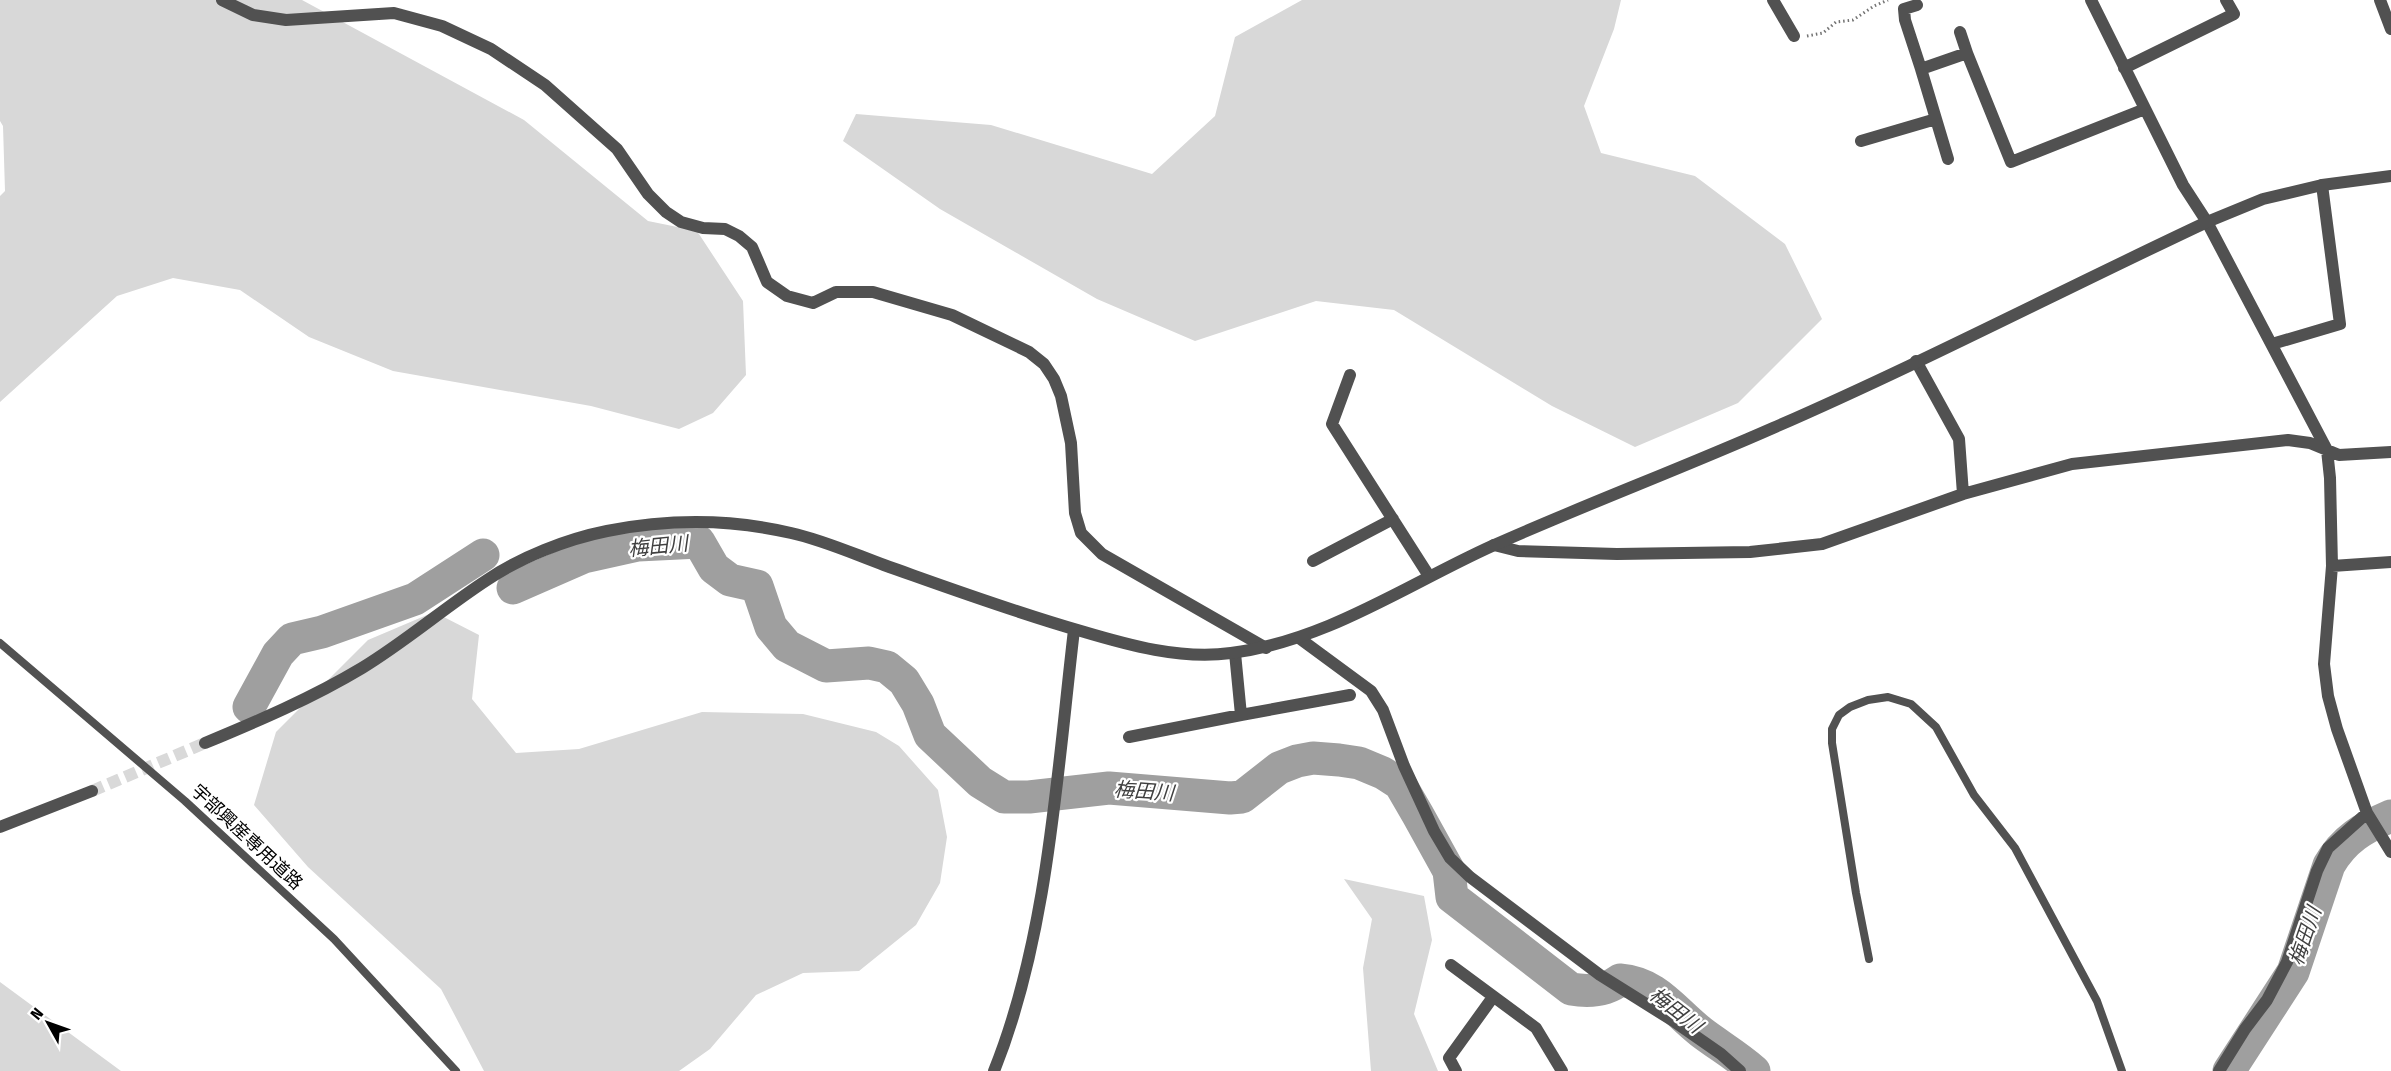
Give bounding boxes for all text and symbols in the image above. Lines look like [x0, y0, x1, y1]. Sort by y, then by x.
water label: 梅田川 [627, 531, 691, 561]
water label: 梅田川 [1113, 777, 1177, 805]
street label: 宇部興産専用道路 [187, 780, 307, 894]
water label: 梅田川 [2284, 902, 2327, 968]
water label: 梅田川 [1645, 982, 1709, 1039]
north arrow [18, 993, 78, 1053]
text: N [27, 1004, 47, 1023]

